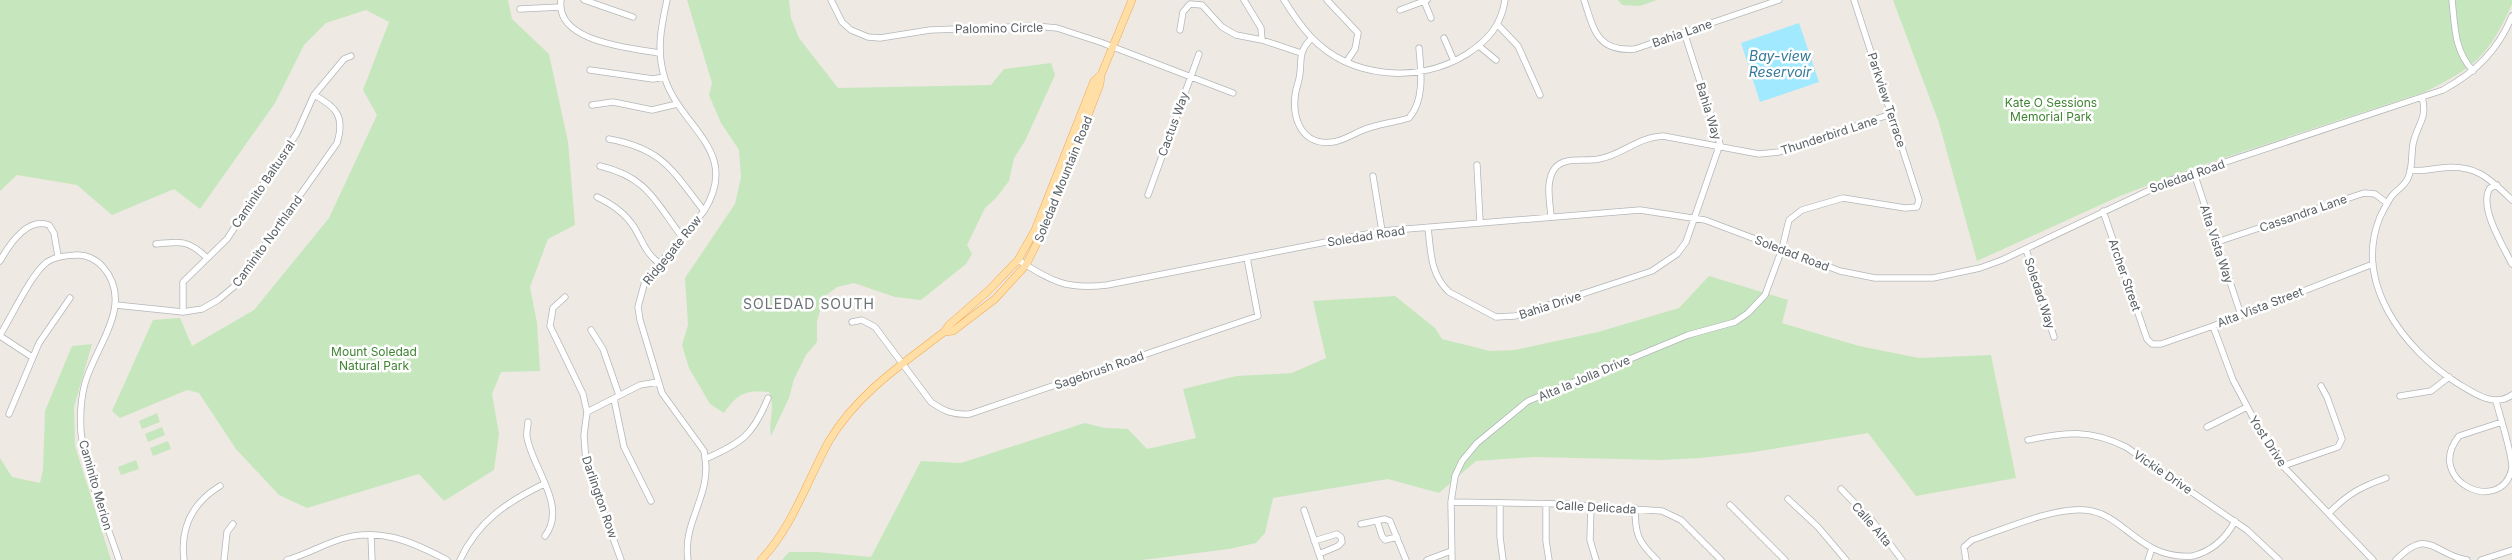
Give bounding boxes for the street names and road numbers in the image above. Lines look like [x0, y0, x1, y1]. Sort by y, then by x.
street label: Bahia Lane [1650, 16, 1714, 50]
street label: Palomino Circle [955, 20, 1043, 36]
street label: Parkview Terrace [1865, 51, 1909, 149]
street label: Bahia Way [1693, 80, 1725, 142]
street label: Cactus Way [1154, 89, 1192, 158]
street label: Thunderbird Lane [1779, 112, 1879, 158]
street label: Soledad Mountain Road [1031, 114, 1095, 244]
street label: Caminito Baltusral [228, 137, 298, 231]
street label: Soledad Road [2147, 156, 2227, 196]
street label: Cassandra Lane [2257, 191, 2349, 235]
street label: Caminito Northland [229, 192, 305, 290]
street label: Alta Vista Way [2197, 203, 2237, 285]
street label: Ridgegate Row [639, 212, 705, 288]
street label: Soledad Road [1326, 222, 1406, 250]
street label: Soledad Road [1753, 232, 1831, 274]
street label: Archer Street [2106, 237, 2144, 313]
street label: Soledad Way [2021, 255, 2059, 331]
street label: Alta Vista Street [2215, 284, 2305, 330]
street label: Bahia Drive [1517, 288, 1583, 322]
street label: Sagebrush Road [1052, 348, 1146, 392]
street label: Alta la Jolla Drive [1536, 352, 1632, 404]
street label: Yost Drive [2246, 413, 2290, 469]
street label: Caminito Merion [76, 438, 116, 532]
street label: Vickie Drive [2131, 447, 2195, 497]
street label: Darlington Row [579, 454, 621, 540]
street label: Calle Delicada [1555, 497, 1637, 517]
street label: Calle Alta [1849, 499, 1895, 549]

